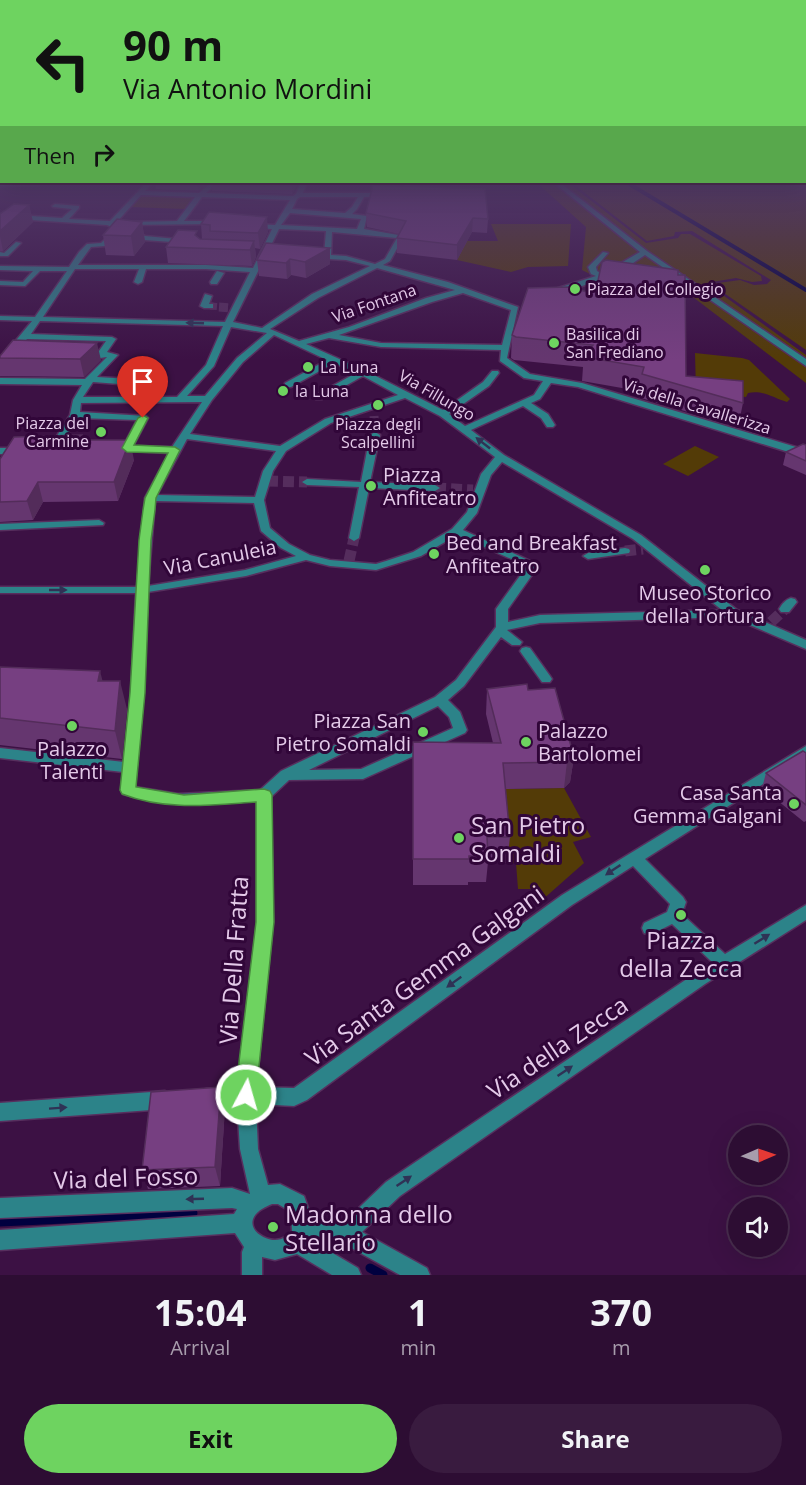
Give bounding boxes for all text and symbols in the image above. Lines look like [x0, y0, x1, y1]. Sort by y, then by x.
text: 90 m [123, 16, 223, 73]
icon: left [24, 24, 102, 102]
text: Via Antonio Mordini [123, 70, 372, 107]
icon: right [87, 138, 120, 171]
text: Then [24, 140, 75, 170]
street label: Via Fontana [329, 278, 419, 328]
place label: Piazza del Collegio [587, 278, 724, 300]
marker: Piazza del Collegio [568, 282, 582, 296]
one-way arrow [185, 319, 204, 328]
place label: Basilica di San Frediano [566, 323, 664, 363]
marker: Basilica di San Frediano [547, 336, 561, 350]
pin [117, 356, 168, 418]
place label: La Luna [320, 356, 378, 378]
marker: La Luna [301, 360, 315, 374]
street label: Via Fillungo [395, 364, 479, 426]
icon: arrive [126, 365, 159, 398]
street label: Via della Cavallerizza [620, 373, 774, 439]
place label: la Luna [295, 380, 349, 402]
marker: la Luna [276, 384, 290, 398]
marker: Piazza degli Scalpellini [371, 398, 385, 412]
place label: Piazza del Carmine [16, 412, 89, 452]
place label: Piazza degli Scalpellini [335, 413, 421, 453]
marker: Piazza del Carmine [94, 425, 108, 439]
one-way arrow [476, 437, 491, 449]
place label: Piazza Anfiteatro [383, 461, 477, 511]
marker: Piazza Anfiteatro [364, 479, 378, 493]
place label: Bed and Breakfast Anfiteatro [446, 529, 617, 579]
street label: Via Canuleia [161, 533, 279, 581]
marker: Bed and Breakfast Anfiteatro [427, 547, 441, 561]
marker: Museo Storico della Tortura [698, 563, 712, 577]
place label: Museo Storico della Tortura [638, 579, 772, 629]
one-way arrow [49, 585, 68, 595]
place label: Piazza San Pietro Somaldi [275, 707, 411, 757]
place label: Palazzo Bartolomei [538, 717, 641, 767]
marker: Palazzo Talenti [65, 719, 79, 733]
marker: Piazza San Pietro Somaldi [416, 725, 430, 739]
place label: Palazzo Talenti [37, 735, 107, 785]
marker: Palazzo Bartolomei [519, 735, 533, 749]
place label: Casa Santa Gemma Galgani [633, 779, 782, 829]
marker: Casa Santa Gemma Galgani [787, 797, 801, 811]
place label: San Pietro Somaldi [471, 808, 585, 869]
marker: San Pietro Somaldi [452, 831, 466, 845]
one-way arrow [605, 864, 622, 875]
street label: Via Della Fratta [211, 875, 255, 1045]
street label: Via Santa Gemma Galgani [298, 877, 550, 1073]
marker: Piazza della Zecca [674, 908, 688, 922]
place label: Piazza della Zecca [619, 923, 743, 984]
one-way arrow [754, 934, 771, 945]
one-way arrow [447, 976, 462, 988]
street label: Via della Zecca [480, 988, 634, 1106]
position arrow [214, 1063, 278, 1127]
one-way arrow [557, 1065, 573, 1077]
one-way arrow [49, 1103, 68, 1112]
north arrow [728, 1125, 788, 1185]
map controls [728, 1125, 788, 1257]
street label: Via del Fosso [53, 1158, 199, 1196]
one-way arrow [396, 1175, 412, 1187]
one-way arrow [185, 1195, 204, 1204]
place label: Madonna dello Stellario [285, 1197, 453, 1258]
button: sound [728, 1197, 788, 1257]
marker: Madonna dello Stellario [266, 1220, 280, 1234]
text: 15:04 [154, 1288, 247, 1337]
text: 1 [408, 1288, 429, 1337]
text: 370 [590, 1288, 652, 1337]
text: Arrival [170, 1334, 230, 1361]
text: min [400, 1334, 436, 1361]
text: m [612, 1334, 630, 1361]
button: Exit [24, 1404, 397, 1473]
button: Share [409, 1404, 782, 1473]

